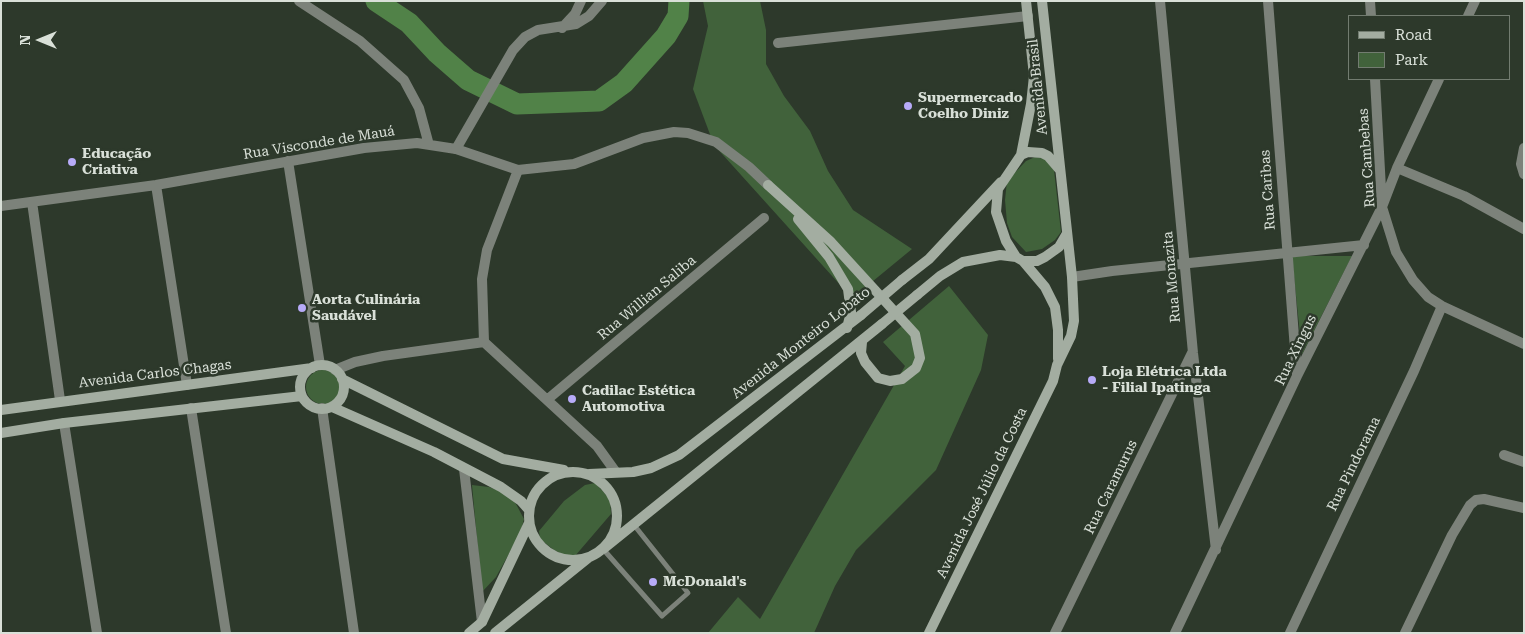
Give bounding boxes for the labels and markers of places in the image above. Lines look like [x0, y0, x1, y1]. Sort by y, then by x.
place label: Supermercado Coelho Diniz [918, 90, 1023, 122]
marker: Supermercado Coelho Diniz [902, 100, 914, 112]
place label: Educação Criativa [82, 146, 151, 178]
marker: Educação Criativa [66, 156, 78, 168]
place label: Aorta Culinária Saudável [312, 292, 420, 324]
marker: Aorta Culinária Saudável [296, 302, 308, 314]
place label: Loja Elétrica Ltda - Filial Ipatinga [1102, 364, 1227, 397]
marker: Loja Elétrica Ltda - Filial Ipatinga [1086, 374, 1098, 386]
place label: Cadilac Estética Automotiva [582, 383, 695, 416]
marker: Cadilac Estética Automotiva [566, 393, 578, 405]
place label: McDonald's [663, 574, 746, 590]
marker: McDonald's [647, 576, 659, 588]

